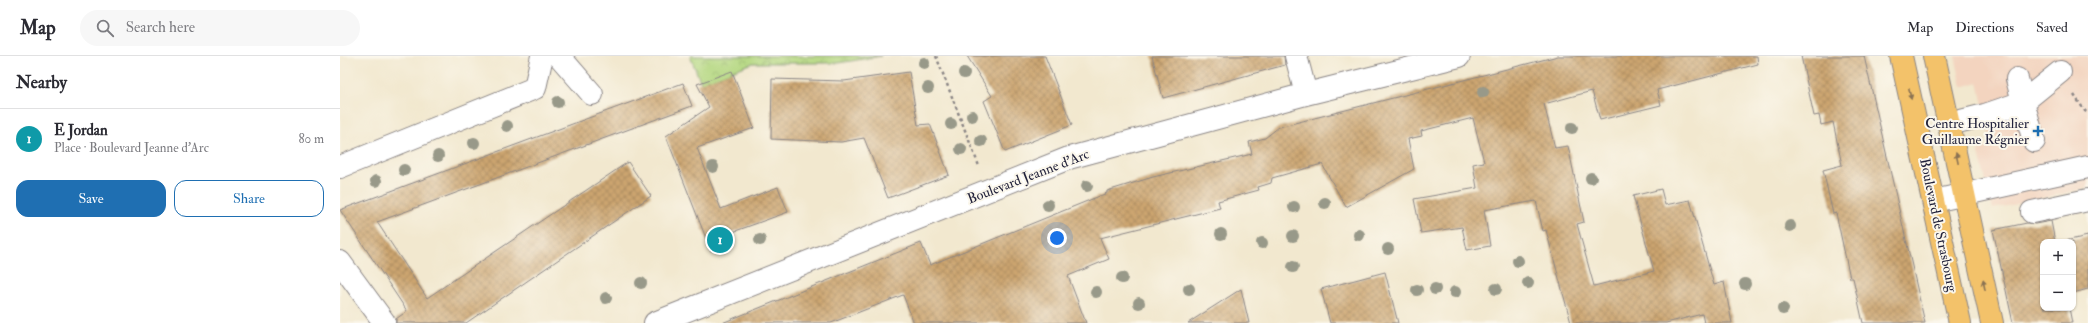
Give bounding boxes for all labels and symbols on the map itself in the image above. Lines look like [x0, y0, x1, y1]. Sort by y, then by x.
one-way arrow [1907, 88, 1913, 100]
place label: Centre Hospitalier Guillaume Régnier [1922, 115, 2030, 148]
marker: Centre Hospitalier Guillaume Régnier [2032, 125, 2044, 137]
street label: Boulevard Jeanne d'Arc [965, 145, 1092, 208]
one-way arrow [1953, 152, 1959, 164]
street label: Boulevard de Strasbourg [1916, 157, 1961, 294]
pin: 1 [707, 225, 733, 255]
your location [1047, 228, 1067, 248]
one-way arrow [1980, 279, 1986, 291]

